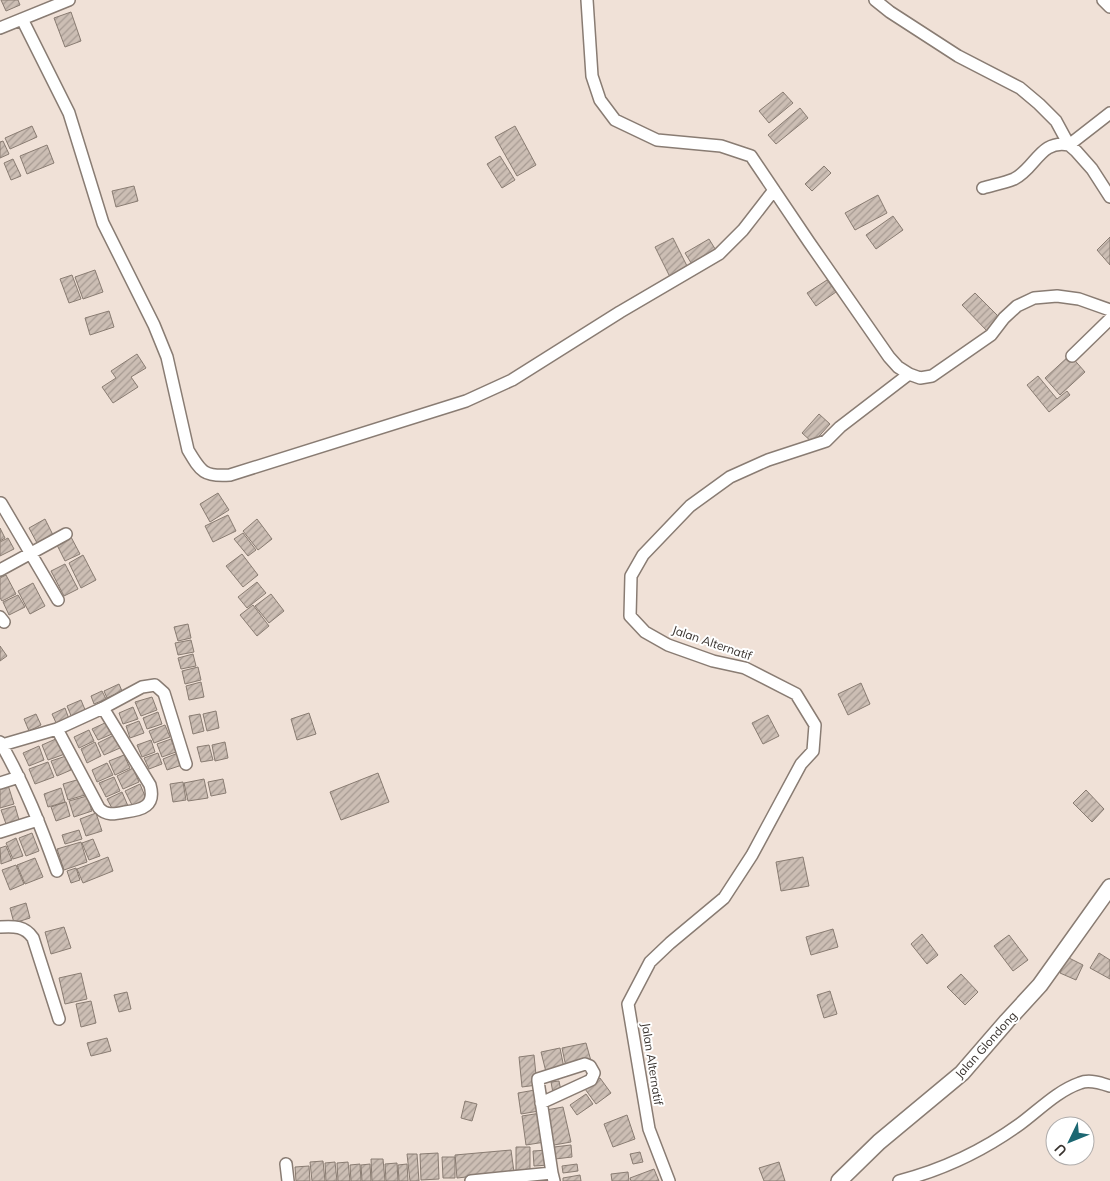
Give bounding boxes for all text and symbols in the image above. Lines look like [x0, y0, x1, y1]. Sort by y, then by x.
street label: Jalan Alternatif [670, 622, 755, 664]
street label: Jalan Glondong [952, 1008, 1020, 1081]
street label: Jalan Alternatif [639, 1022, 667, 1107]
north arrow [1045, 1116, 1095, 1166]
text: U [1050, 1140, 1071, 1160]

